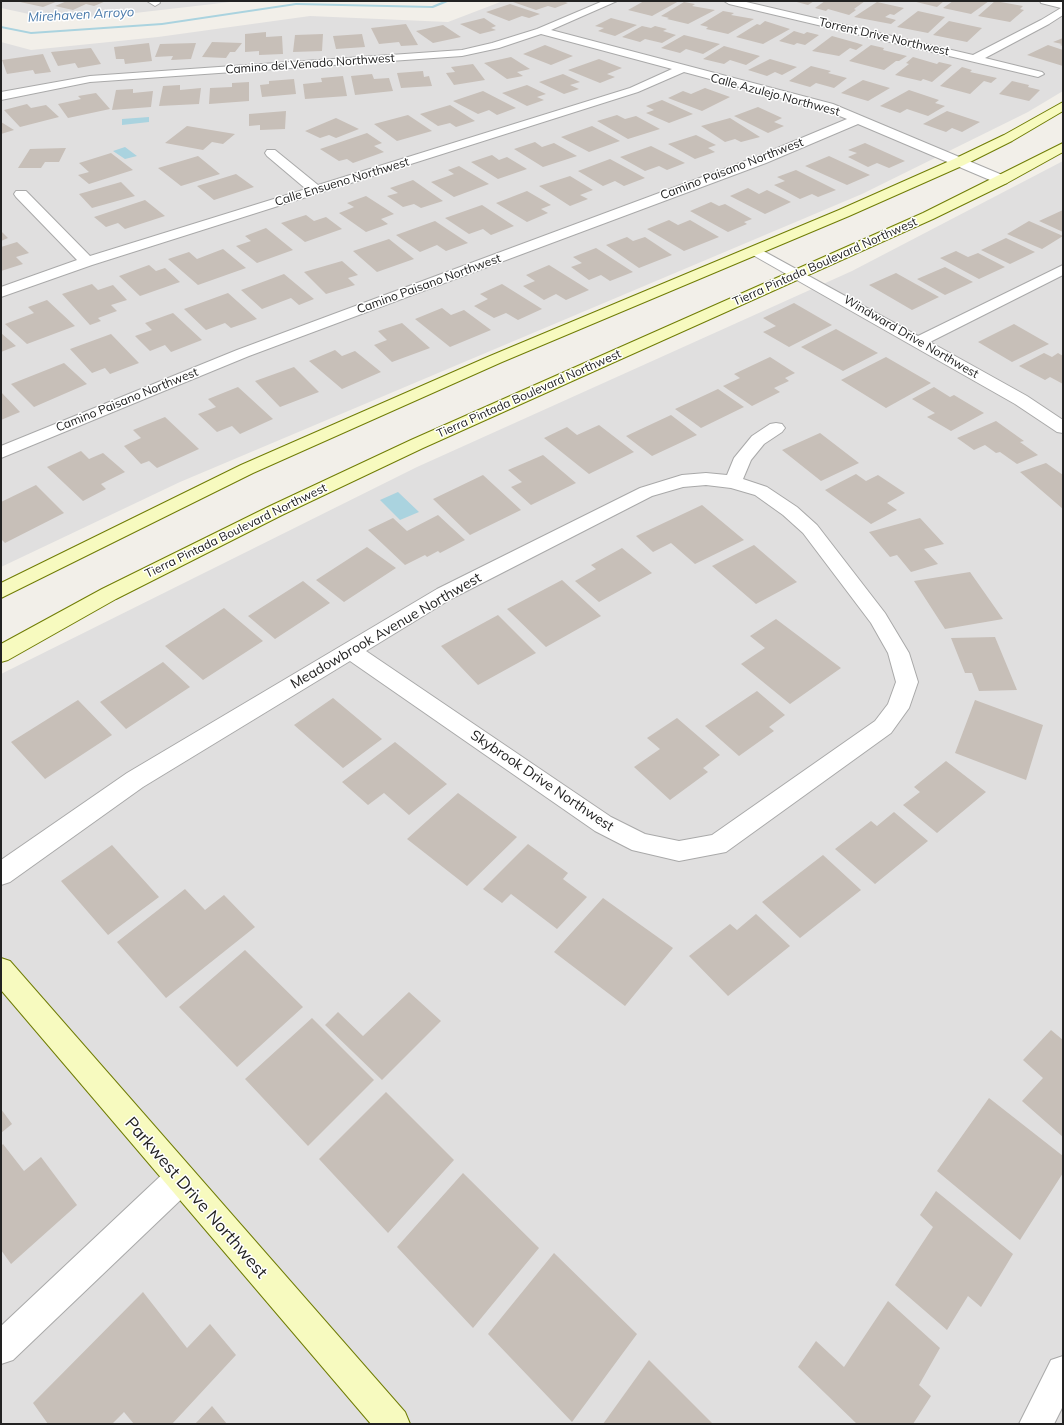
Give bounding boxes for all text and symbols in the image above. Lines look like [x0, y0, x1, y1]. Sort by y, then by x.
water label: Mirehaven Arroyo [27, 4, 135, 26]
street label: Torrent Drive Northwest [817, 15, 951, 59]
street label: Camino del Venado Northwest [225, 51, 395, 77]
street label: Calle Azulejo Northwest [709, 71, 841, 119]
street label: Camino Paisano Northwest [658, 135, 806, 203]
street label: Calle Ensueno Northwest [273, 155, 411, 209]
street label: Tierra Pintada Boulevard Northwest [731, 215, 919, 309]
street label: Camino Paisano Northwest [355, 251, 503, 317]
street label: Windward Drive Northwest [841, 292, 981, 382]
street label: Tierra Pintada Boulevard Northwest [435, 347, 623, 441]
street label: Camino Paisano Northwest [54, 365, 200, 435]
street label: Tierra Pintada Boulevard Northwest [143, 481, 329, 581]
street label: Meadowbrook Avenue Northwest [288, 569, 484, 693]
street label: Skybrook Drive Northwest [467, 727, 617, 835]
street label: Parkwest Drive Northwest [121, 1113, 271, 1283]

